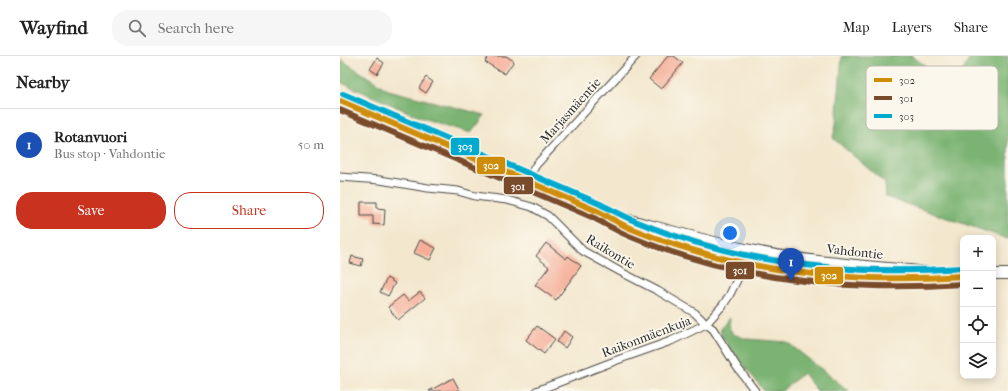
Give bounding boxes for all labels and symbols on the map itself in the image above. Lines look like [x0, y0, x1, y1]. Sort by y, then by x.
legend [866, 66, 998, 130]
street label: Marjasmäentie [537, 74, 604, 146]
text: 302 [899, 74, 916, 87]
text: 301 [899, 92, 914, 105]
text: 303 [899, 110, 914, 123]
line badge: 303 [450, 137, 480, 156]
text: 303 [457, 140, 473, 153]
line badge: 302 [476, 156, 506, 175]
text: 302 [483, 159, 499, 172]
line badge: 301 [503, 176, 534, 195]
text: 301 [511, 180, 525, 193]
your location [720, 223, 740, 243]
street label: Raikontie [583, 231, 639, 272]
street label: Vahdontie [825, 241, 885, 262]
pin: 1 [778, 248, 804, 281]
line badge: 301 [725, 261, 755, 280]
text: 301 [733, 264, 747, 277]
line badge: 302 [814, 266, 844, 285]
text: 302 [821, 269, 837, 282]
street label: Raikonmäenkuja [600, 312, 694, 360]

